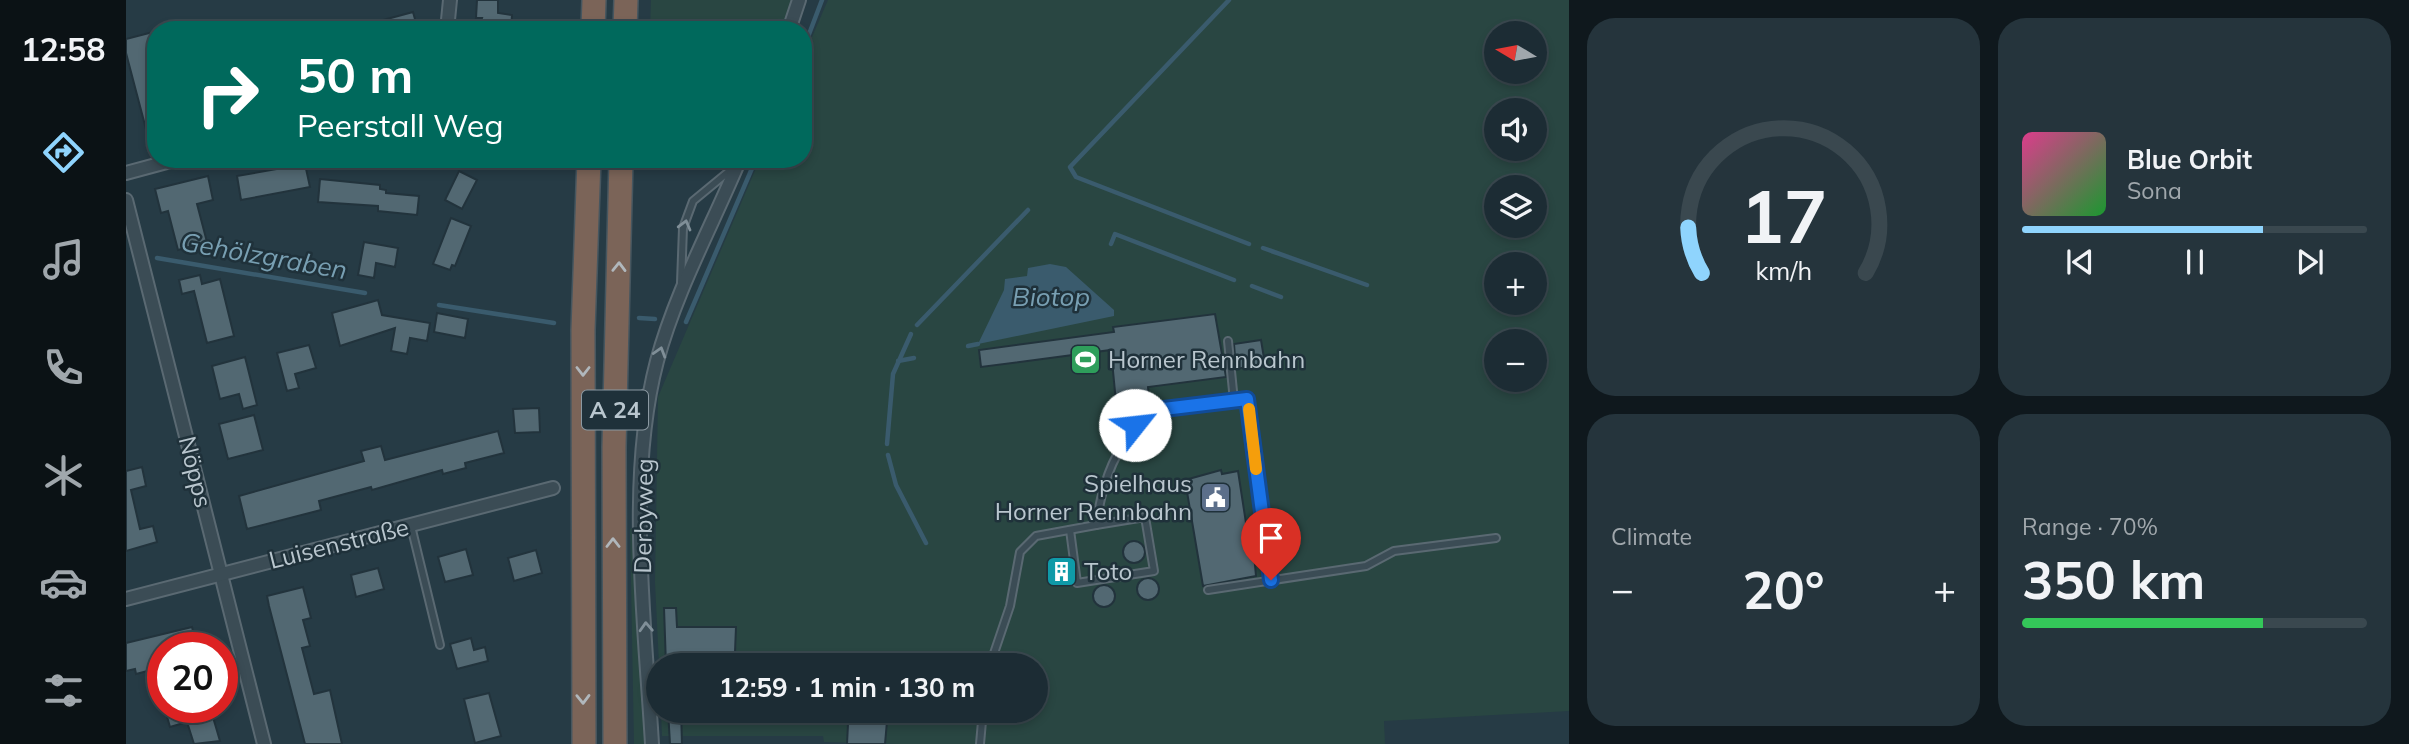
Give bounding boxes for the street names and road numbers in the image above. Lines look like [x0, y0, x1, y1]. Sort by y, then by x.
road number: A 24 [582, 390, 648, 430]
street label: Nöpps [173, 433, 219, 510]
street label: Derbyweg [627, 458, 659, 574]
street label: Luisenstraße [266, 511, 412, 575]

